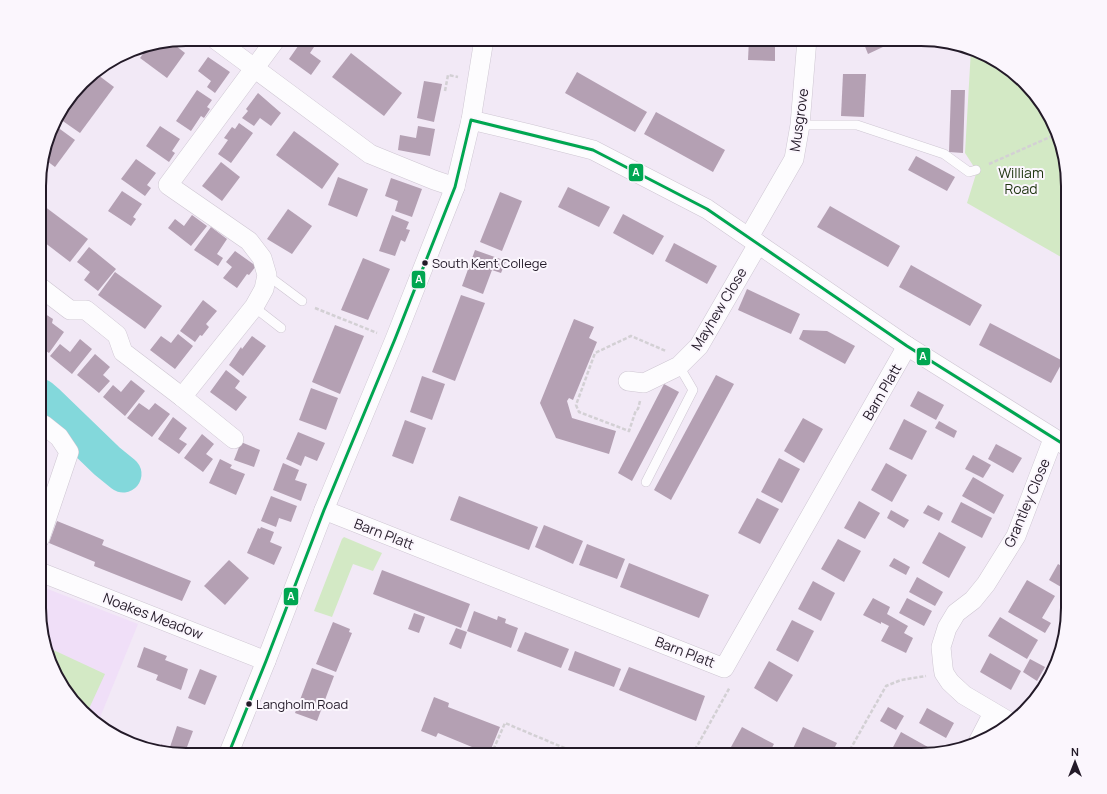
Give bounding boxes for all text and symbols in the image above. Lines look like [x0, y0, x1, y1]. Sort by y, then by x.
street label: Musgrove [785, 87, 812, 153]
line badge: A [628, 163, 644, 182]
park label: William Road [998, 163, 1044, 198]
text: A [632, 164, 640, 179]
place label: South Kent College [432, 254, 547, 272]
marker: South Kent College [420, 258, 430, 268]
street label: Mayhew Close [686, 264, 751, 354]
line badge: A [411, 270, 426, 289]
text: A [415, 271, 423, 286]
line badge: A [916, 347, 931, 366]
text: A [919, 348, 927, 363]
street label: Barn Platt [858, 360, 905, 424]
street label: Grantley Close [999, 455, 1054, 550]
street label: Barn Platt [352, 513, 417, 554]
line badge: A [283, 587, 299, 606]
street label: Noakes Meadow [101, 588, 206, 643]
text: A [287, 588, 295, 603]
street label: Barn Platt [653, 631, 718, 672]
place label: Langholm Road [256, 695, 348, 713]
marker: Langholm Road [244, 699, 254, 709]
north arrow [1055, 742, 1095, 782]
text: N [1071, 744, 1079, 759]

